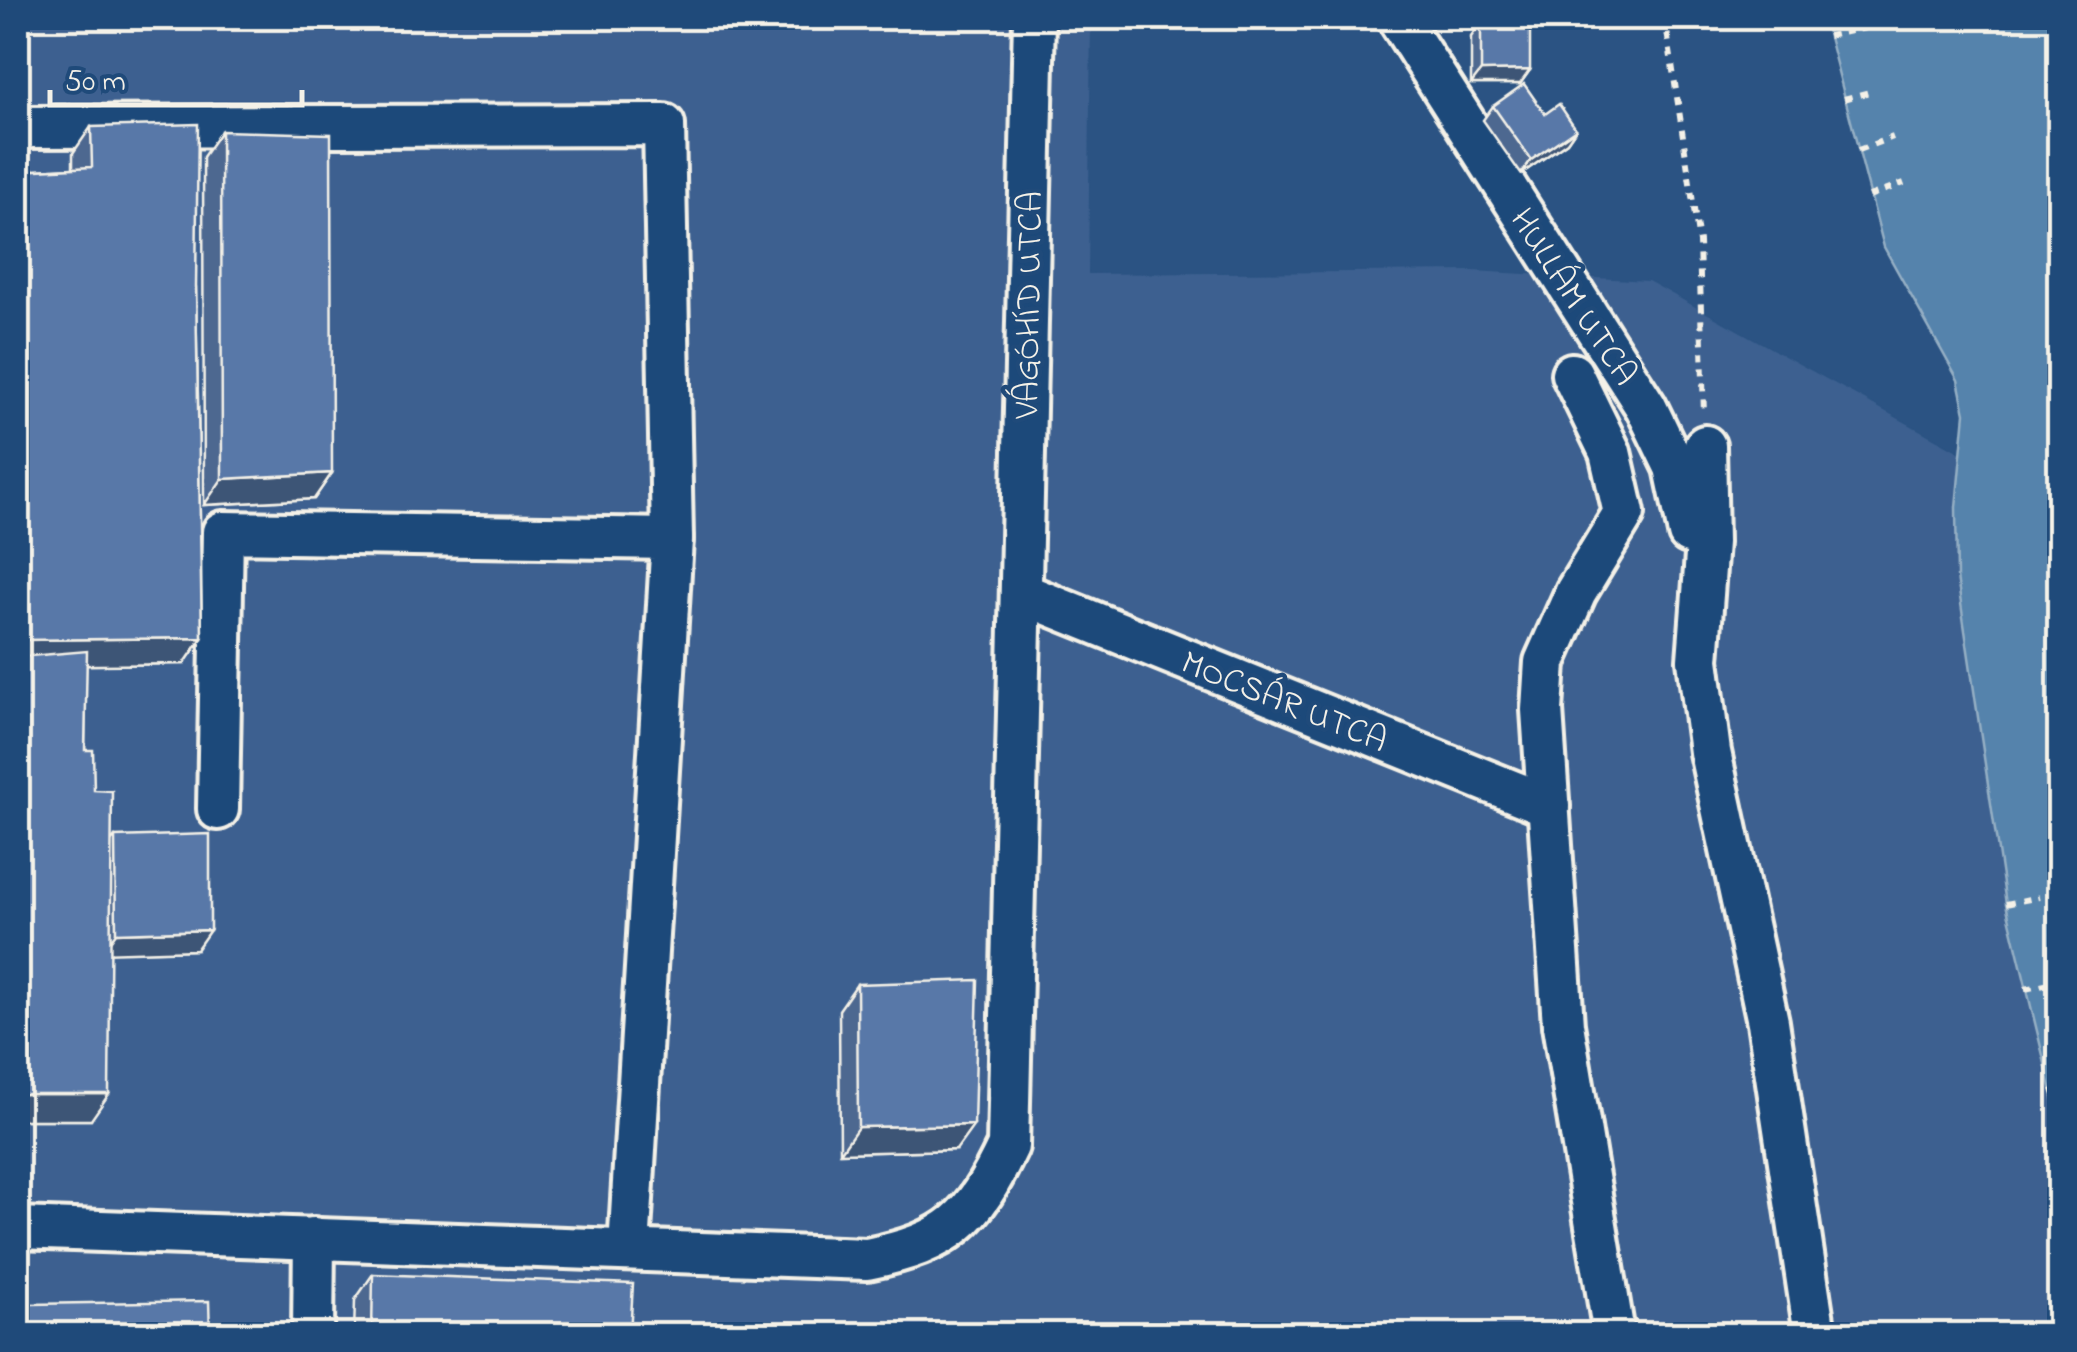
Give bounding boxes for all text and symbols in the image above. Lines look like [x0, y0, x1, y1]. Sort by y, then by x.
scale bar [50, 45, 302, 107]
text: 50 m [65, 61, 126, 105]
street label: VÁGÓHÍD UTCA [1003, 191, 1058, 420]
street label: HULLÁM UTCA [1495, 199, 1649, 397]
street label: MOCSÁR UTCA [1173, 639, 1395, 768]

